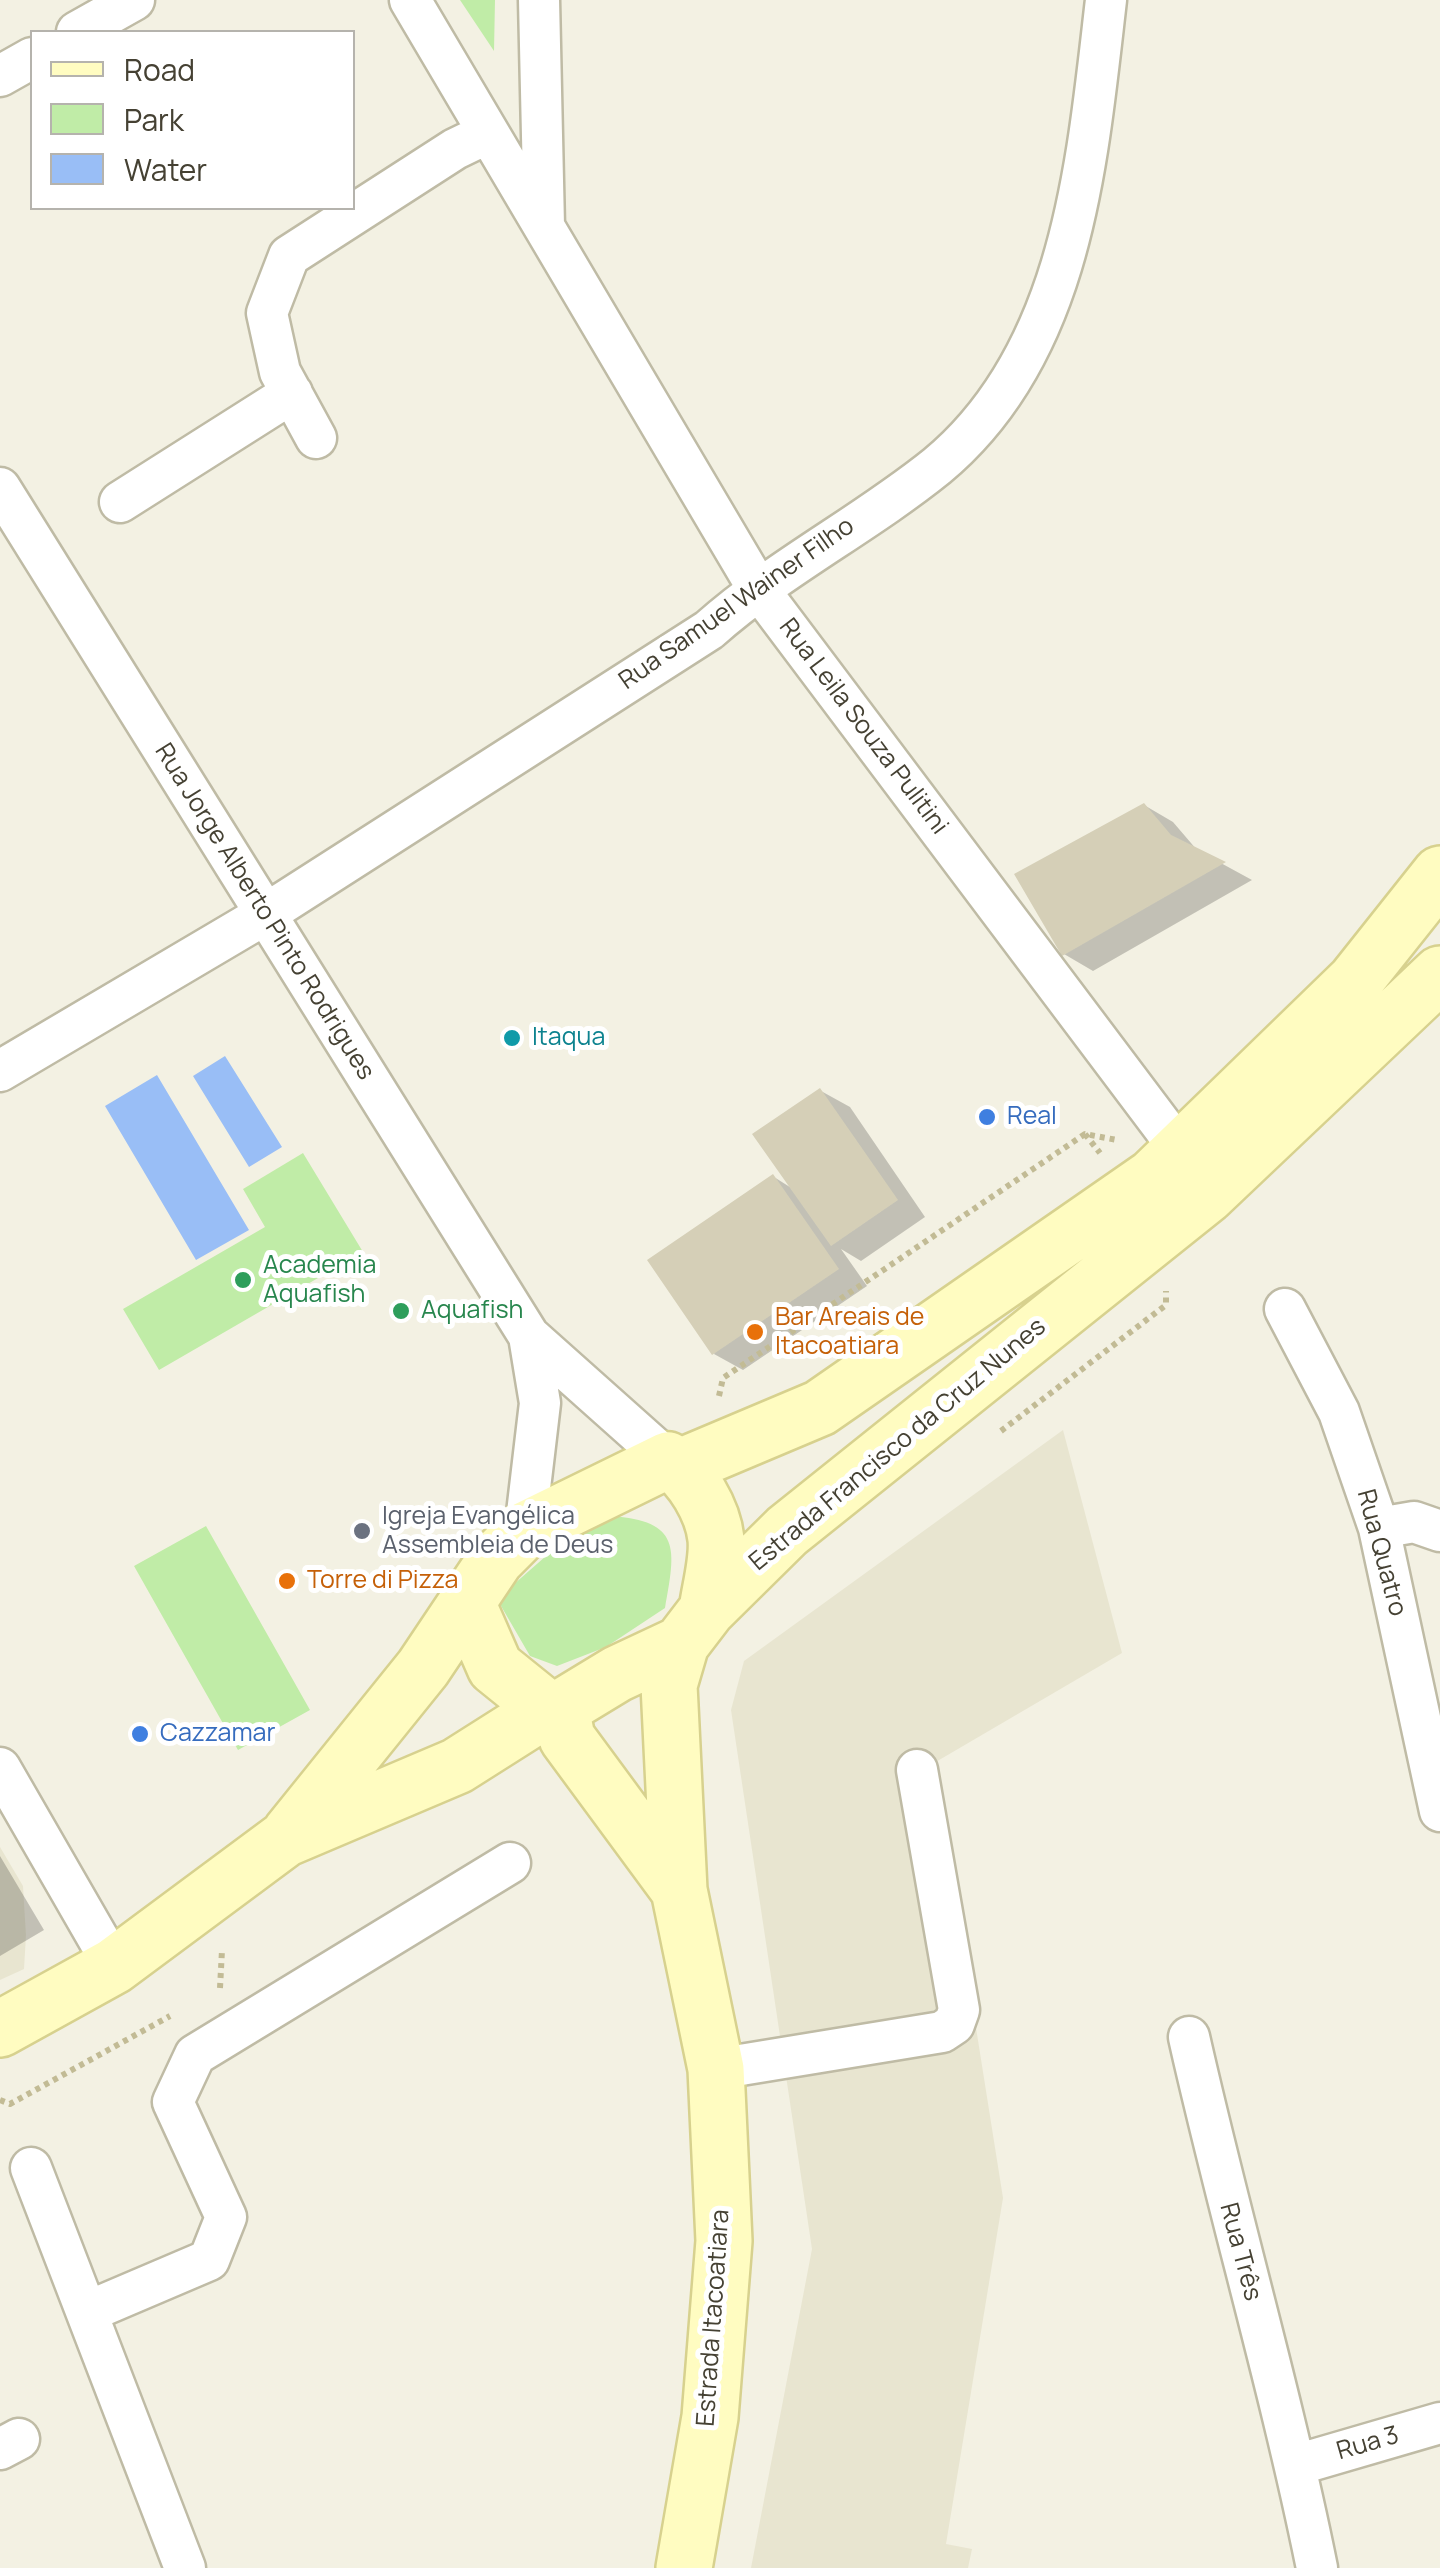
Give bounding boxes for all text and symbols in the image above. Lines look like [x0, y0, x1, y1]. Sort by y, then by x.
legend [30, 30, 355, 210]
text: Road [124, 49, 195, 90]
text: Park [124, 99, 184, 140]
text: Water [124, 149, 207, 190]
street label: Rua Samuel Wainer Filho [614, 512, 860, 696]
street label: Rua Leila Souza Pulitini [772, 613, 954, 841]
street label: Rua Jorge Alberto Pinto Rodrigues [148, 738, 380, 1086]
place label: Itaqua [532, 1023, 605, 1053]
marker: Itaqua [501, 1027, 523, 1049]
place label: Real [1007, 1102, 1057, 1132]
marker: Real [976, 1106, 998, 1128]
place label: Academia Aquafish [263, 1251, 376, 1310]
marker: Academia Aquafish [232, 1269, 254, 1291]
place label: Aquafish [421, 1296, 523, 1326]
marker: Aquafish [390, 1300, 412, 1322]
place label: Bar Areais de Itacoatiara [775, 1303, 924, 1362]
street label: Estrada Francisco da Cruz Nunes [744, 1312, 1052, 1578]
marker: Bar Areais de Itacoatiara [744, 1321, 766, 1343]
street label: Rua Quatro [1350, 1486, 1412, 1620]
place label: Igreja Evangélica Assembleia de Deus [382, 1502, 613, 1561]
marker: Igreja Evangélica Assembleia de Deus [351, 1520, 373, 1542]
place label: Torre di Pizza [307, 1566, 458, 1596]
marker: Torre di Pizza [276, 1570, 298, 1592]
place label: Cazzamar [160, 1719, 275, 1749]
marker: Cazzamar [129, 1723, 151, 1745]
street label: Rua Três [1213, 2200, 1267, 2304]
street label: Estrada Itacoatiara [691, 2208, 737, 2428]
street label: Rua 3 [1333, 2421, 1403, 2467]

